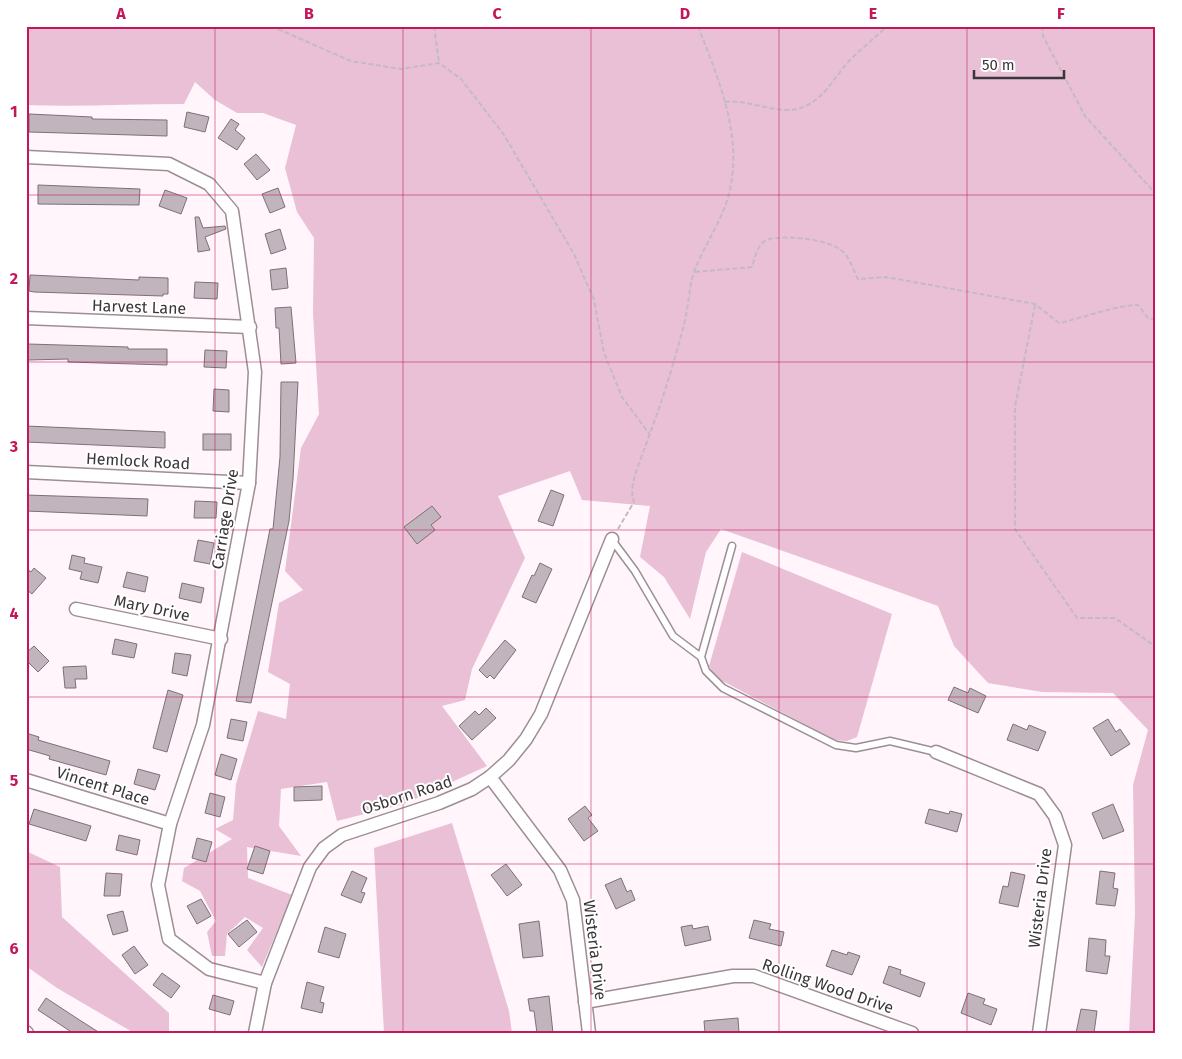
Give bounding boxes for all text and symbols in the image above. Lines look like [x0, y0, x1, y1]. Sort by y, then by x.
text: A [115, 4, 126, 23]
text: B [304, 4, 314, 23]
text: C [492, 4, 502, 23]
text: D [680, 4, 690, 23]
text: E [869, 4, 877, 23]
text: F [1057, 4, 1065, 23]
scale bar [974, 48, 1064, 80]
text: 50 m [982, 56, 1015, 74]
text: 1 [10, 102, 18, 121]
text: 2 [10, 269, 18, 288]
street label: Harvest Lane [92, 296, 186, 318]
text: 3 [9, 437, 18, 456]
street label: Hemlock Road [85, 449, 191, 473]
street label: Carriage Drive [208, 467, 242, 571]
street label: Mary Drive [112, 591, 192, 625]
text: 4 [9, 604, 19, 623]
street label: Vincent Place [54, 763, 152, 809]
text: 5 [10, 771, 19, 790]
street label: Osborn Road [359, 771, 455, 819]
street label: Wisteria Drive [1024, 847, 1056, 949]
street label: Wisteria Drive [579, 899, 611, 1001]
text: 6 [9, 939, 19, 958]
street label: Rolling Wood Drive [760, 955, 896, 1017]

